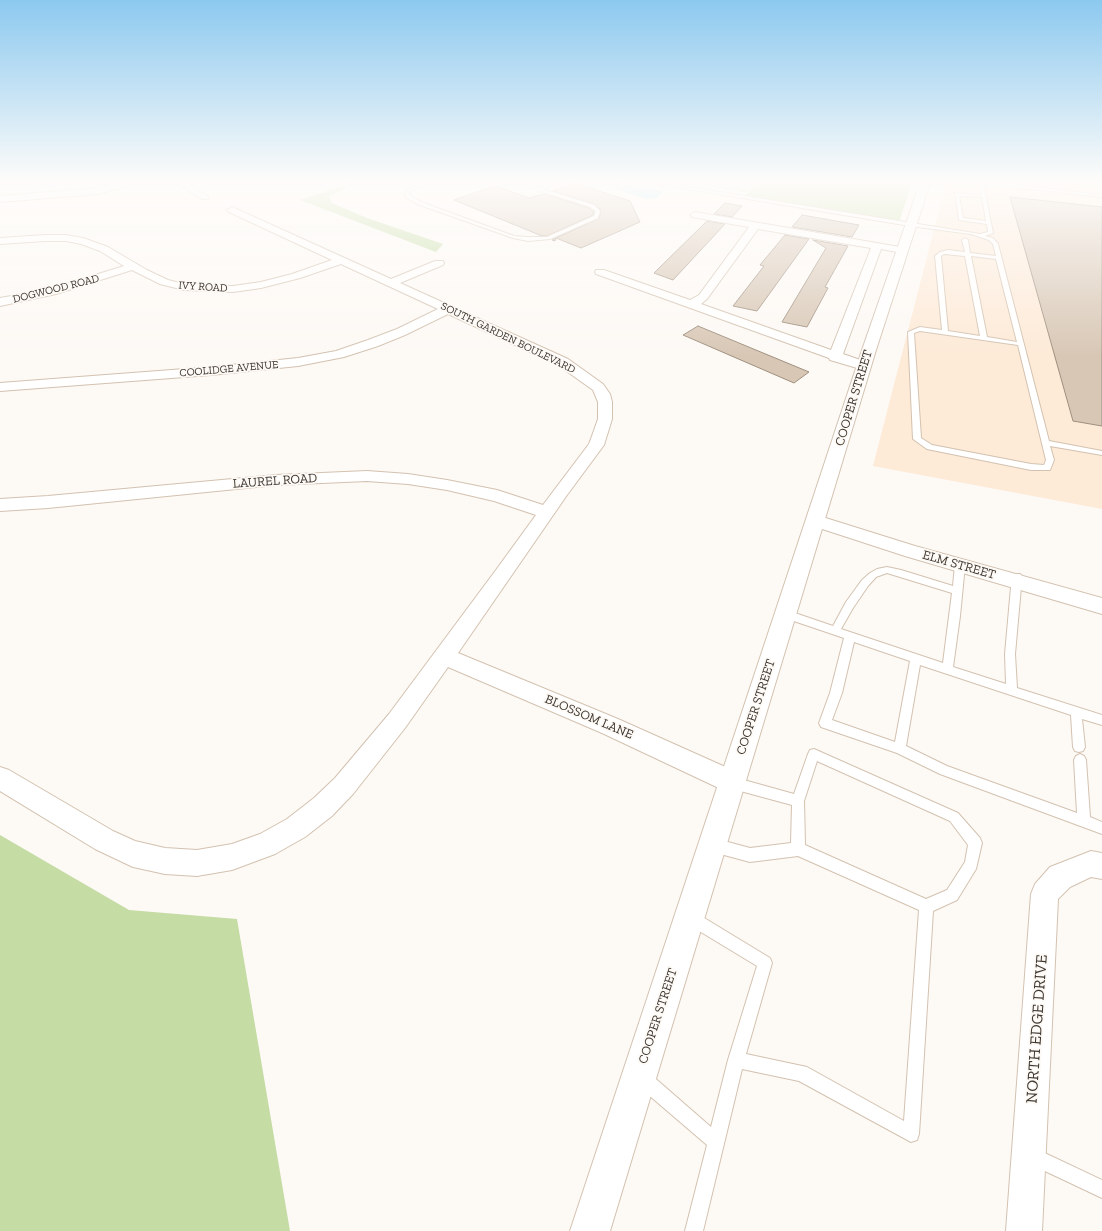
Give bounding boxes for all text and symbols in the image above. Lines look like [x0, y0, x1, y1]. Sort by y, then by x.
street label: DOGWOOD ROAD [11, 272, 101, 306]
street label: IVY ROAD [178, 279, 228, 295]
street label: SOUTH GARDEN BOULEVARD [438, 300, 578, 376]
street label: COOPER STREET [832, 348, 876, 448]
street label: COOLIDGE AVENUE [179, 358, 279, 380]
street label: LAUREL ROAD [232, 470, 318, 492]
street label: ELM STREET [921, 547, 997, 583]
street label: COOPER STREET [733, 657, 779, 757]
street label: BLOSSOM LANE [542, 691, 636, 743]
street label: NORTH EDGE DRIVE [1022, 954, 1052, 1104]
street label: COOPER STREET [635, 966, 681, 1066]

